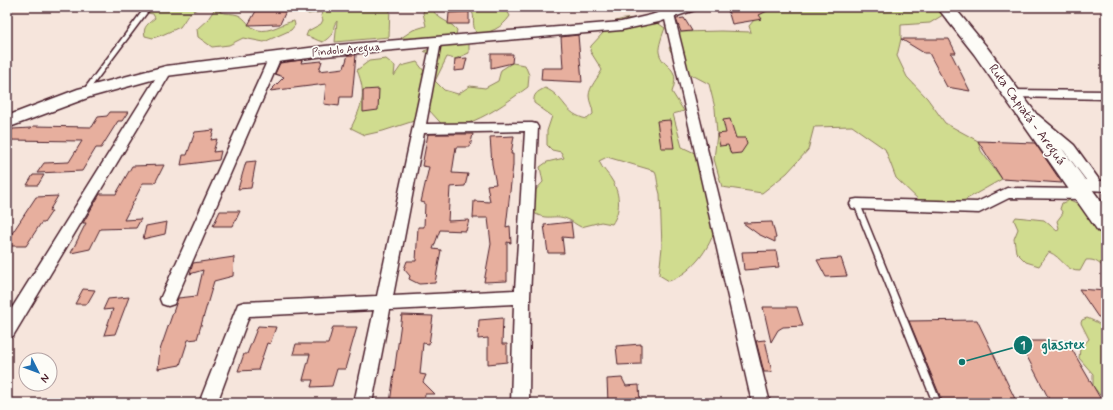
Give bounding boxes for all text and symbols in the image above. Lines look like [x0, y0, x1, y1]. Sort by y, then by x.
street label: Pindolo Aregua [311, 40, 381, 62]
street label: Ruta Capiatá - Areguá [983, 61, 1069, 170]
callout: glasstex [1013, 332, 1092, 358]
text: glasstex [1041, 336, 1085, 355]
text: 1 [1020, 338, 1026, 354]
north arrow [18, 352, 58, 392]
text: N [37, 371, 52, 385]

